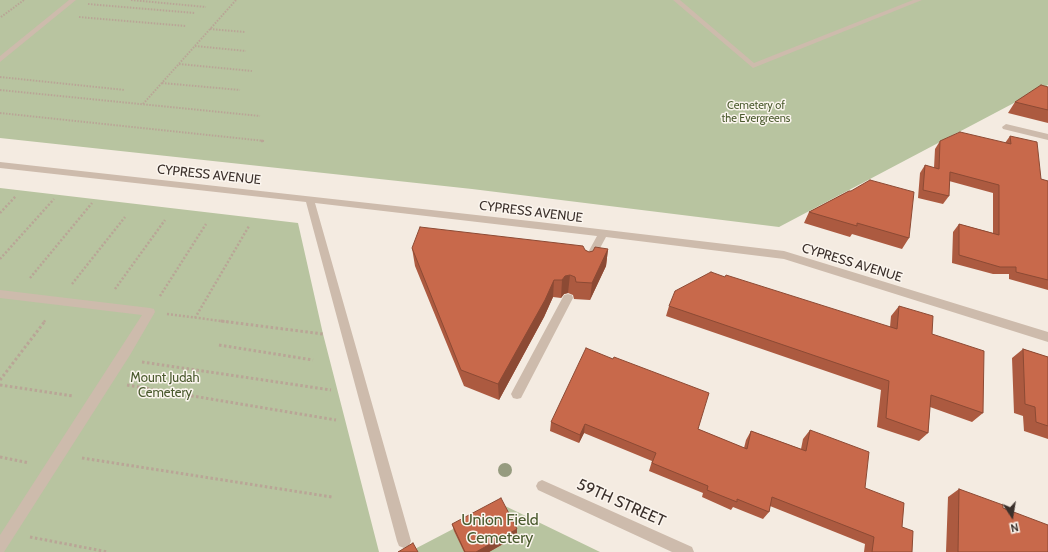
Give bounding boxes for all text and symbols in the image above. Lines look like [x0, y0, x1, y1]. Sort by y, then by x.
park label: Cemetery of the Evergreens [722, 99, 790, 125]
street label: CYPRESS AVENUE [156, 162, 262, 188]
street label: CYPRESS AVENUE [478, 198, 584, 226]
street label: CYPRESS AVENUE [800, 240, 904, 286]
park label: Mount Judah Cemetery [130, 370, 200, 401]
street label: 59TH STREET [574, 475, 668, 531]
north arrow [992, 496, 1032, 536]
park label: Union Field Cemetery [461, 510, 539, 548]
text: N [1009, 520, 1020, 535]

